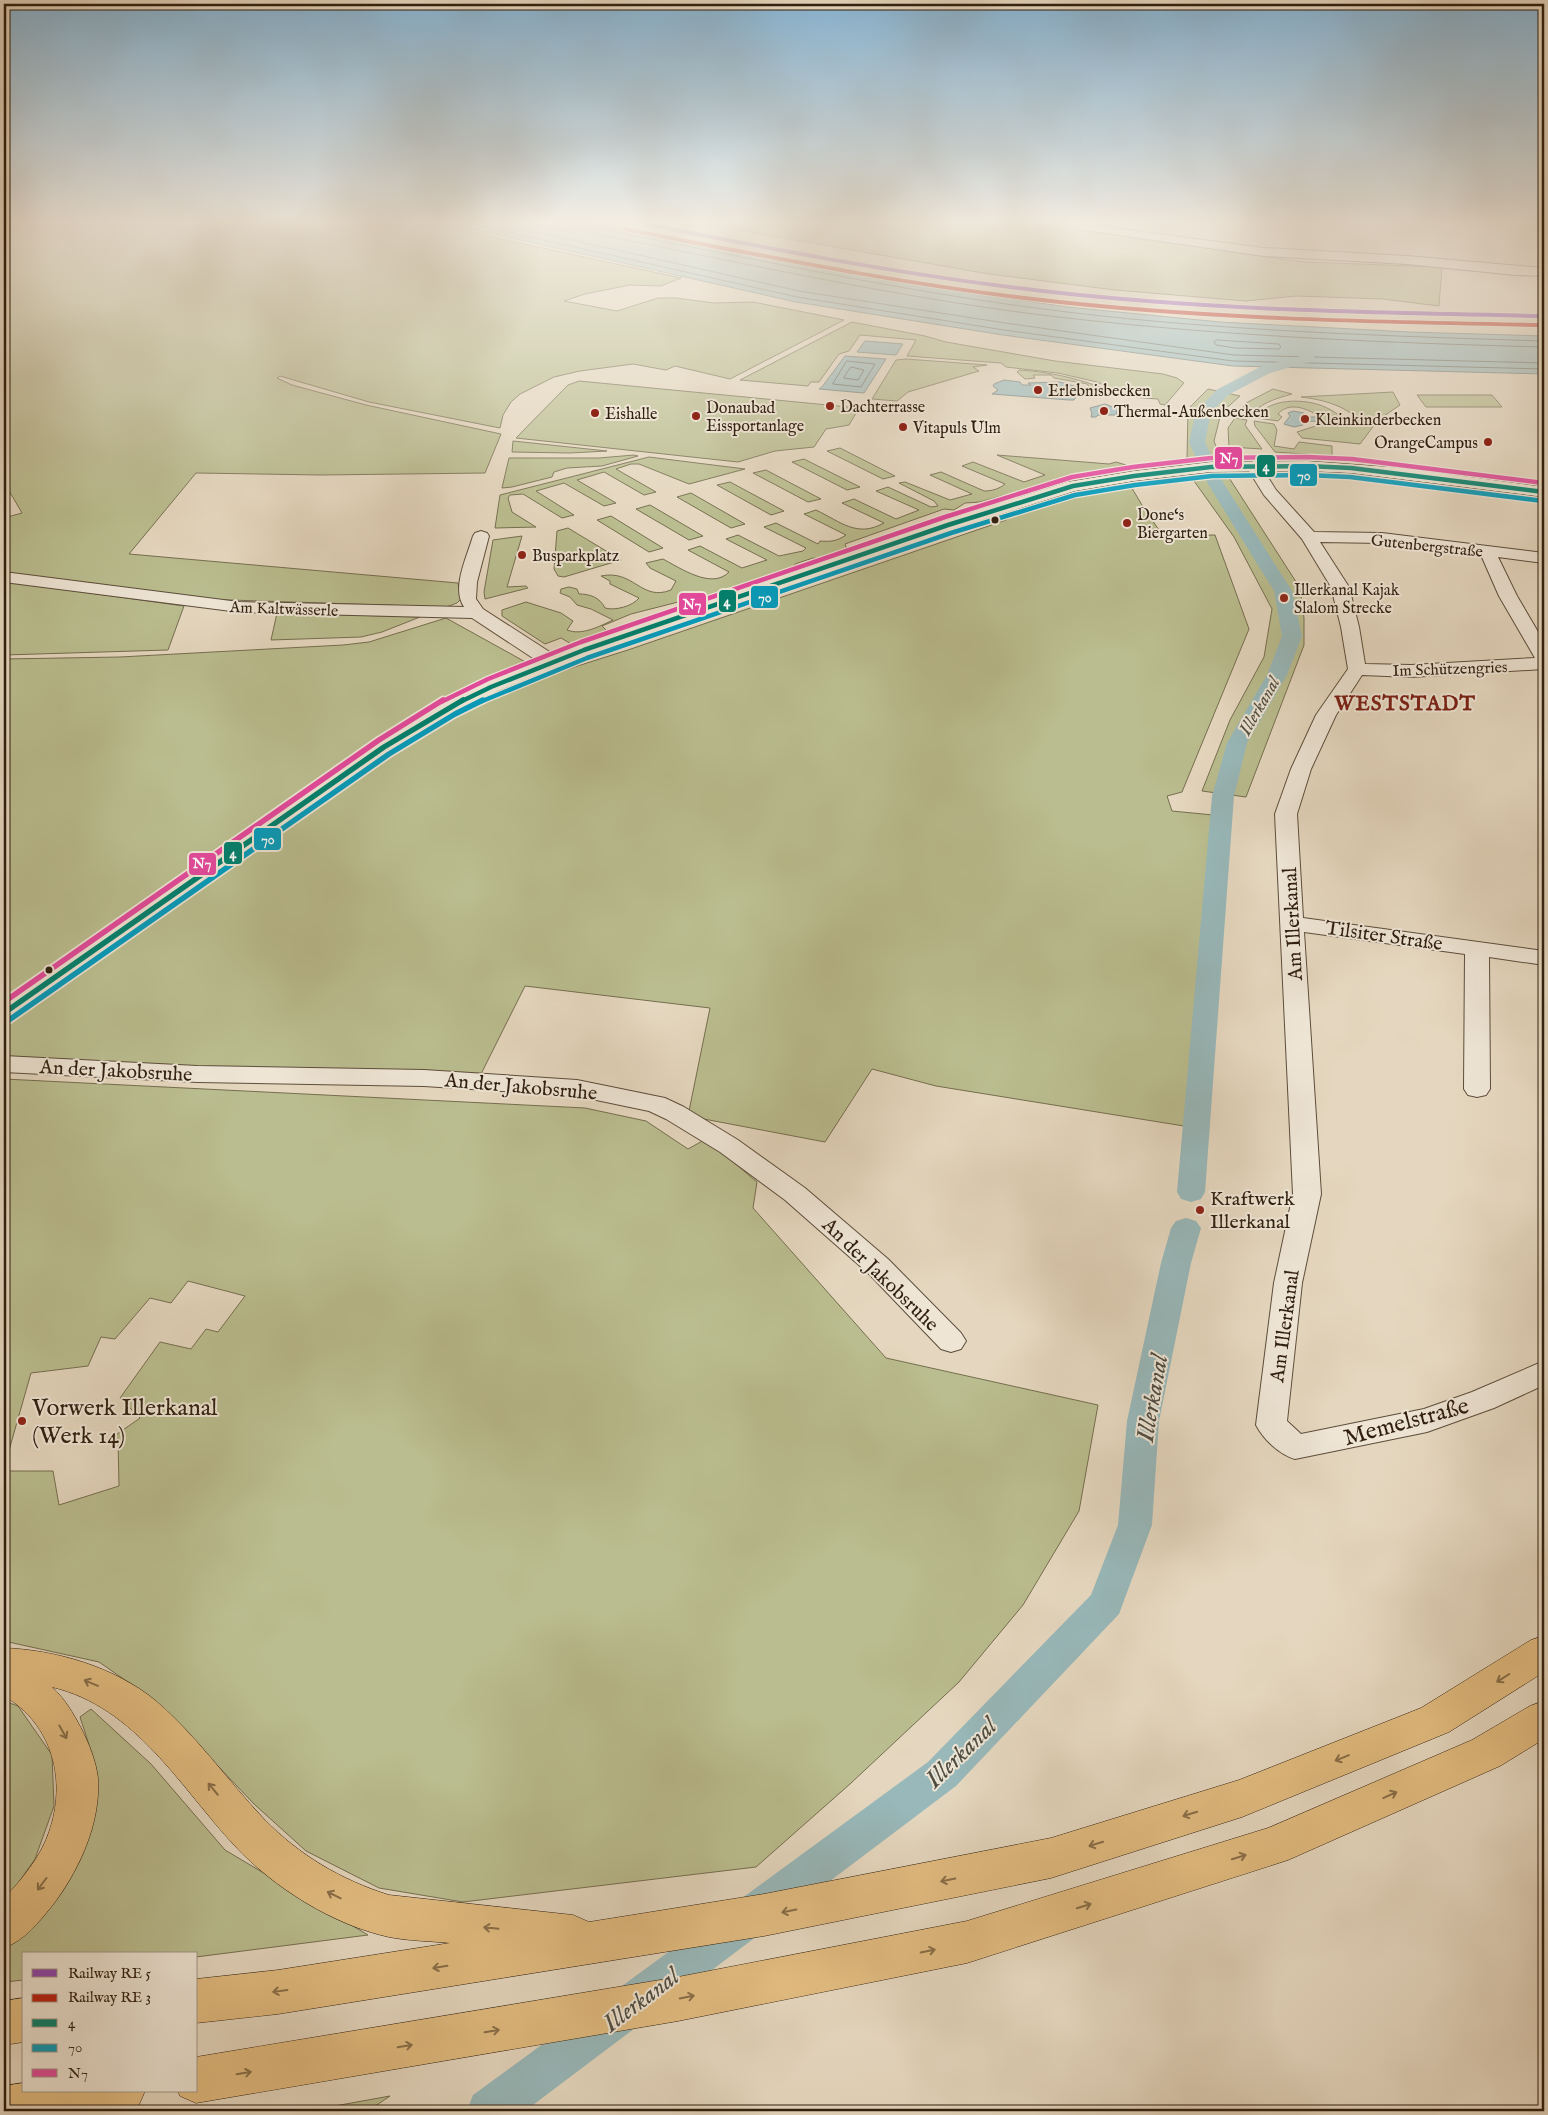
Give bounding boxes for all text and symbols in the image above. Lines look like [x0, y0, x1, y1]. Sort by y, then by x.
place label: Erlebnisbecken [1048, 382, 1151, 402]
marker: Erlebnisbecken [1032, 384, 1044, 396]
place label: Dachterrasse [840, 398, 925, 418]
place label: Donaubad Eissportanlage [706, 399, 804, 437]
marker: Dachterrasse [824, 400, 836, 412]
place label: Thermal-Außenbecken [1114, 403, 1269, 423]
place label: Eishalle [605, 405, 657, 425]
marker: Thermal-Außenbecken [1098, 405, 1110, 417]
marker: Eishalle [589, 407, 601, 419]
marker: Donaubad Eissportanlage [690, 410, 702, 422]
place label: Kleinkinderbecken [1315, 411, 1442, 431]
marker: Kleinkinderbecken [1299, 413, 1311, 425]
place label: Vitapuls Ulm [912, 419, 1001, 439]
marker: Vitapuls Ulm [897, 421, 909, 433]
place label: OrangeCampus [1374, 434, 1478, 454]
marker: OrangeCampus [1482, 436, 1494, 448]
line badge: N7 [1214, 446, 1243, 470]
text: N7 [1219, 450, 1239, 468]
line badge: 4 [1256, 454, 1276, 478]
text: 4 [1263, 458, 1271, 476]
line badge: 70 [1289, 463, 1318, 487]
text: 70 [1297, 467, 1311, 485]
place label: Done‘s Biergarten [1137, 506, 1208, 544]
unlabelled marker [990, 515, 1000, 525]
marker: Done‘s Biergarten [1121, 517, 1133, 529]
street label: Gutenbergstraße [1370, 531, 1484, 563]
place label: Busparkplatz [532, 547, 619, 567]
marker: Busparkplatz [516, 549, 528, 561]
place label: Illerkanal Kajak Slalom Strecke [1294, 581, 1400, 619]
line badge: 70 [750, 585, 779, 609]
line badge: 4 [718, 589, 737, 613]
text: 70 [758, 589, 772, 607]
line badge: N7 [678, 592, 707, 616]
marker: Illerkanal Kajak Slalom Strecke [1278, 592, 1290, 604]
text: 4 [724, 593, 732, 611]
text: N7 [682, 596, 702, 614]
street label: Am Kaltwässerle [228, 598, 339, 622]
street label: Im Schützengries [1392, 658, 1508, 682]
water label: Illerkanal [1234, 672, 1287, 741]
district label: WESTSTADT [1333, 691, 1476, 718]
line badge: 70 [253, 827, 282, 851]
text: 70 [261, 831, 275, 849]
line badge: 4 [223, 841, 243, 865]
text: 4 [230, 845, 238, 863]
line badge: N7 [188, 852, 217, 876]
text: N7 [192, 855, 212, 873]
street label: Am Illerkanal [1278, 866, 1309, 982]
street label: Tilsiter Straße [1324, 916, 1444, 957]
unlabelled marker [44, 965, 54, 975]
street label: An der Jakobsruhe [38, 1055, 193, 1088]
street label: An der Jakobsruhe [443, 1068, 598, 1107]
place label: Kraftwerk Illerkanal [1210, 1187, 1295, 1235]
marker: Kraftwerk Illerkanal [1194, 1204, 1206, 1216]
street label: An der Jakobsruhe [816, 1212, 944, 1337]
street label: Am Illerkanal [1265, 1268, 1306, 1385]
water label: Illerkanal [1129, 1350, 1177, 1445]
street label: Memelstraße [1340, 1391, 1473, 1454]
place label: Vorwerk Illerkanal (Werk 14) [31, 1393, 218, 1452]
marker: Vorwerk Illerkanal (Werk 14) [16, 1415, 28, 1427]
one-way arrow [1496, 1673, 1510, 1683]
one-way arrow [84, 1678, 99, 1687]
water label: Illerkanal [918, 1710, 1006, 1796]
one-way arrow [59, 1725, 69, 1739]
one-way arrow [1335, 1753, 1350, 1763]
one-way arrow [207, 1783, 218, 1796]
one-way arrow [1382, 1790, 1397, 1800]
one-way arrow [1183, 1810, 1199, 1820]
one-way arrow [1088, 1839, 1104, 1849]
one-way arrow [1231, 1851, 1247, 1861]
one-way arrow [941, 1875, 957, 1885]
one-way arrow [37, 1877, 48, 1890]
one-way arrow [326, 1890, 341, 1900]
one-way arrow [1076, 1900, 1092, 1910]
one-way arrow [781, 1906, 797, 1916]
one-way arrow [484, 1923, 500, 1932]
one-way arrow [920, 1945, 936, 1955]
legend [22, 1952, 198, 2092]
water label: Illerkanal [596, 1960, 688, 2040]
one-way arrow [433, 1962, 449, 1972]
text: Railway RE 5 [68, 1964, 151, 1983]
one-way arrow [272, 1986, 288, 1996]
text: Railway RE 3 [68, 1988, 151, 2007]
one-way arrow [679, 1992, 695, 2001]
text: 4 [68, 2014, 76, 2033]
one-way arrow [484, 2025, 500, 2035]
text: 70 [68, 2038, 82, 2057]
one-way arrow [396, 2040, 412, 2050]
text: N7 [68, 2064, 88, 2083]
one-way arrow [236, 2068, 252, 2078]

